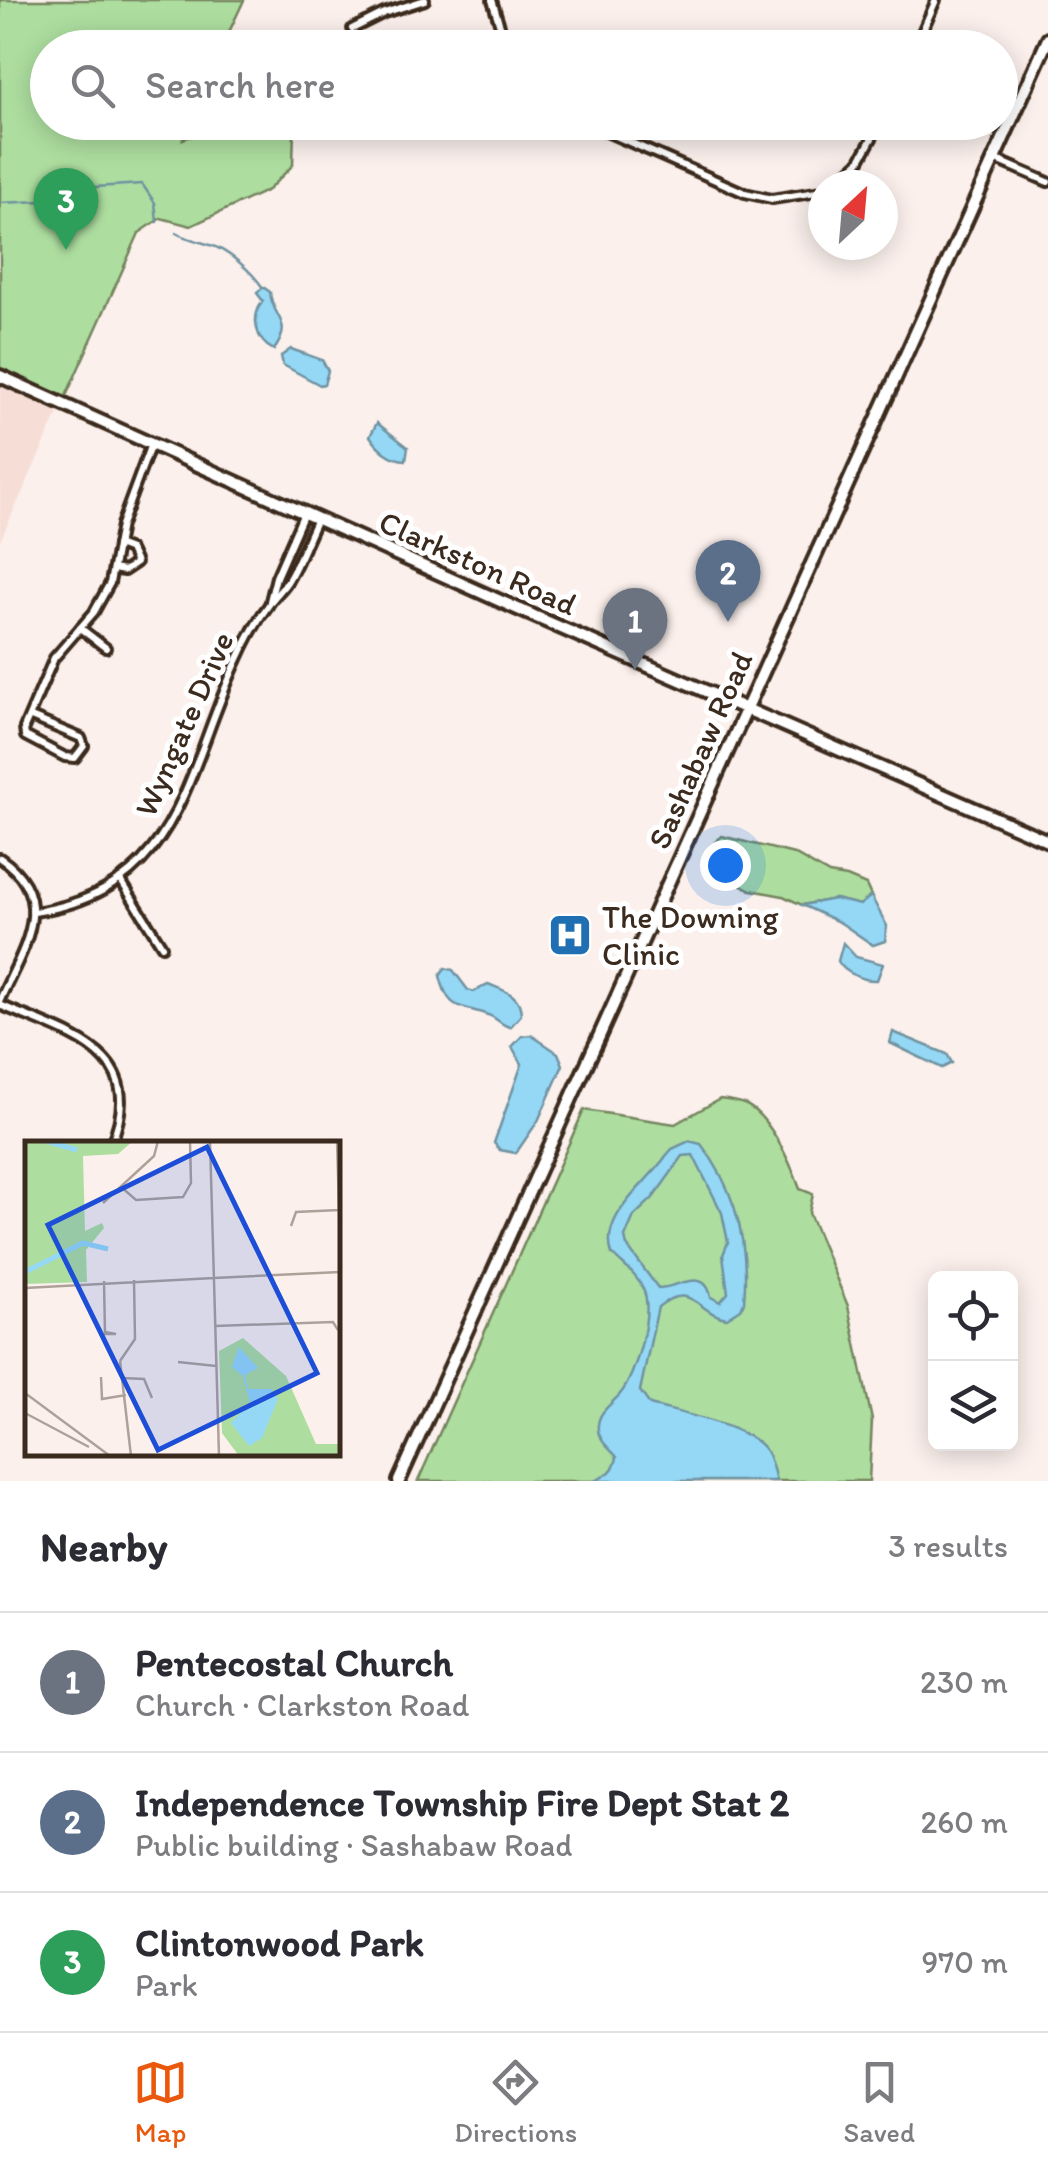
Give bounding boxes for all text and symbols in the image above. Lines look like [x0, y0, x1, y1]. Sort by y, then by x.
search box [30, 30, 1018, 140]
icon: search [65, 58, 120, 113]
text: Search here [145, 62, 336, 108]
pin: 3 [34, 168, 98, 250]
north arrow [808, 170, 898, 260]
street label: Clarkston Road [373, 502, 583, 624]
pin: 2 [696, 540, 760, 622]
pin: 1 [602, 588, 668, 670]
street label: Wyngate Drive [126, 626, 242, 822]
street label: Sashabaw Road [640, 646, 760, 854]
your location [700, 840, 751, 891]
place label: The Downing Clinic [602, 898, 779, 973]
hospital icon: The Downing Clinic [547, 912, 593, 958]
inset map [25, 1141, 340, 1456]
map controls [928, 1271, 1018, 1451]
button: locate [928, 1271, 1018, 1361]
button: layers [928, 1361, 1018, 1451]
text: Nearby [40, 1521, 167, 1572]
text: 3 results [888, 1527, 1008, 1565]
text: Pentecostal Church [135, 1640, 453, 1686]
text: 1 [65, 1663, 80, 1701]
text: 230 m [920, 1663, 1008, 1701]
text: Church · Clarkston Road [135, 1686, 470, 1724]
text: Independence Township Fire Dept Stat 2 [135, 1780, 789, 1826]
text: 2 [64, 1803, 81, 1841]
text: 260 m [920, 1803, 1008, 1841]
text: Public building · Sashabaw Road [135, 1826, 572, 1864]
text: Clintonwood Park [135, 1920, 424, 1966]
text: 3 [64, 1943, 81, 1981]
text: 970 m [922, 1943, 1008, 1981]
text: Park [135, 1966, 198, 2004]
tab: Map [133, 2055, 188, 2149]
tab: Directions [454, 2055, 577, 2149]
tab: Saved [843, 2055, 915, 2149]

